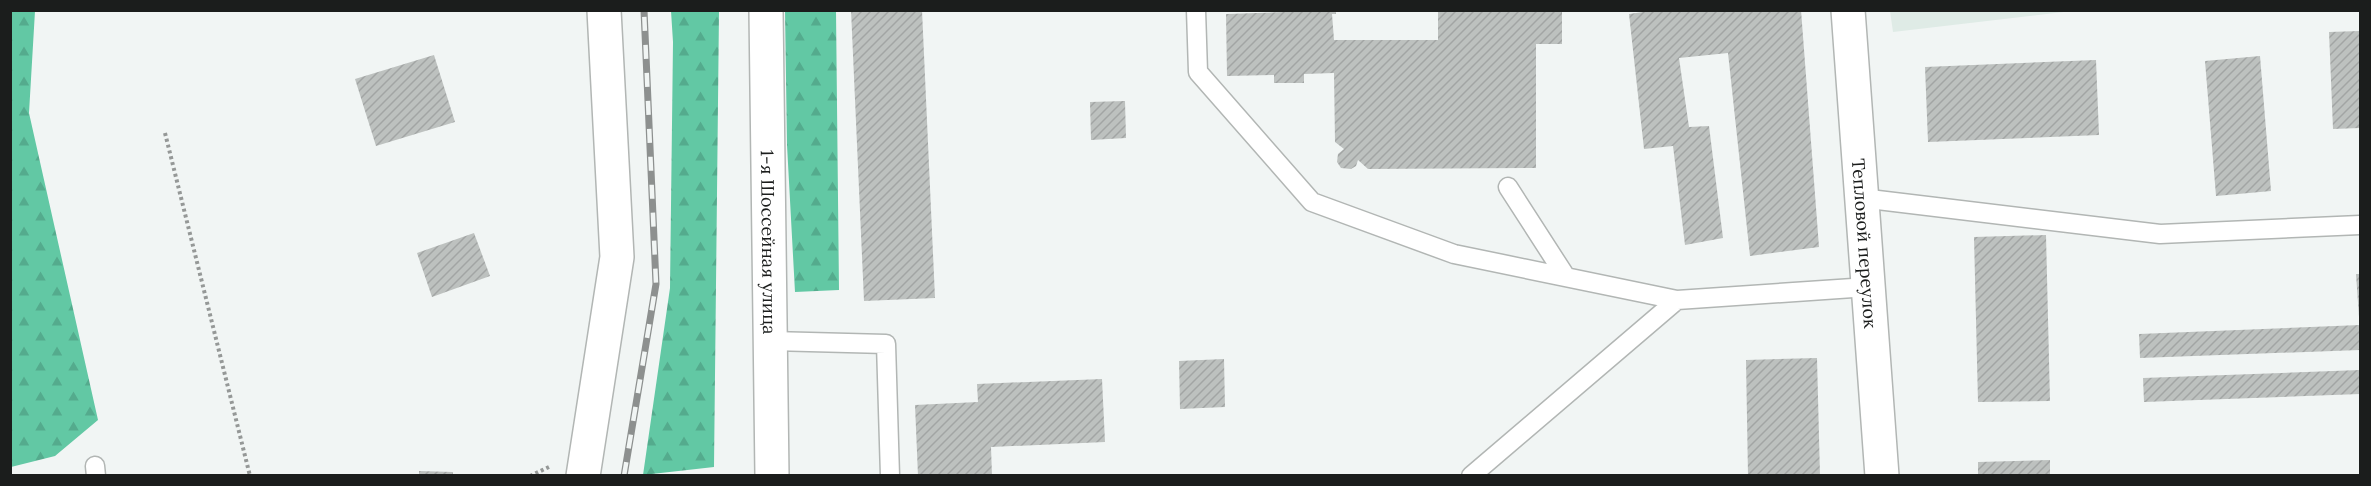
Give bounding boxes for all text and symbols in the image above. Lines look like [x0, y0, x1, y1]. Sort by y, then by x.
street label: 1-я Шоссейная улица [756, 149, 782, 335]
street label: Тепловой переулок [1847, 158, 1883, 329]

